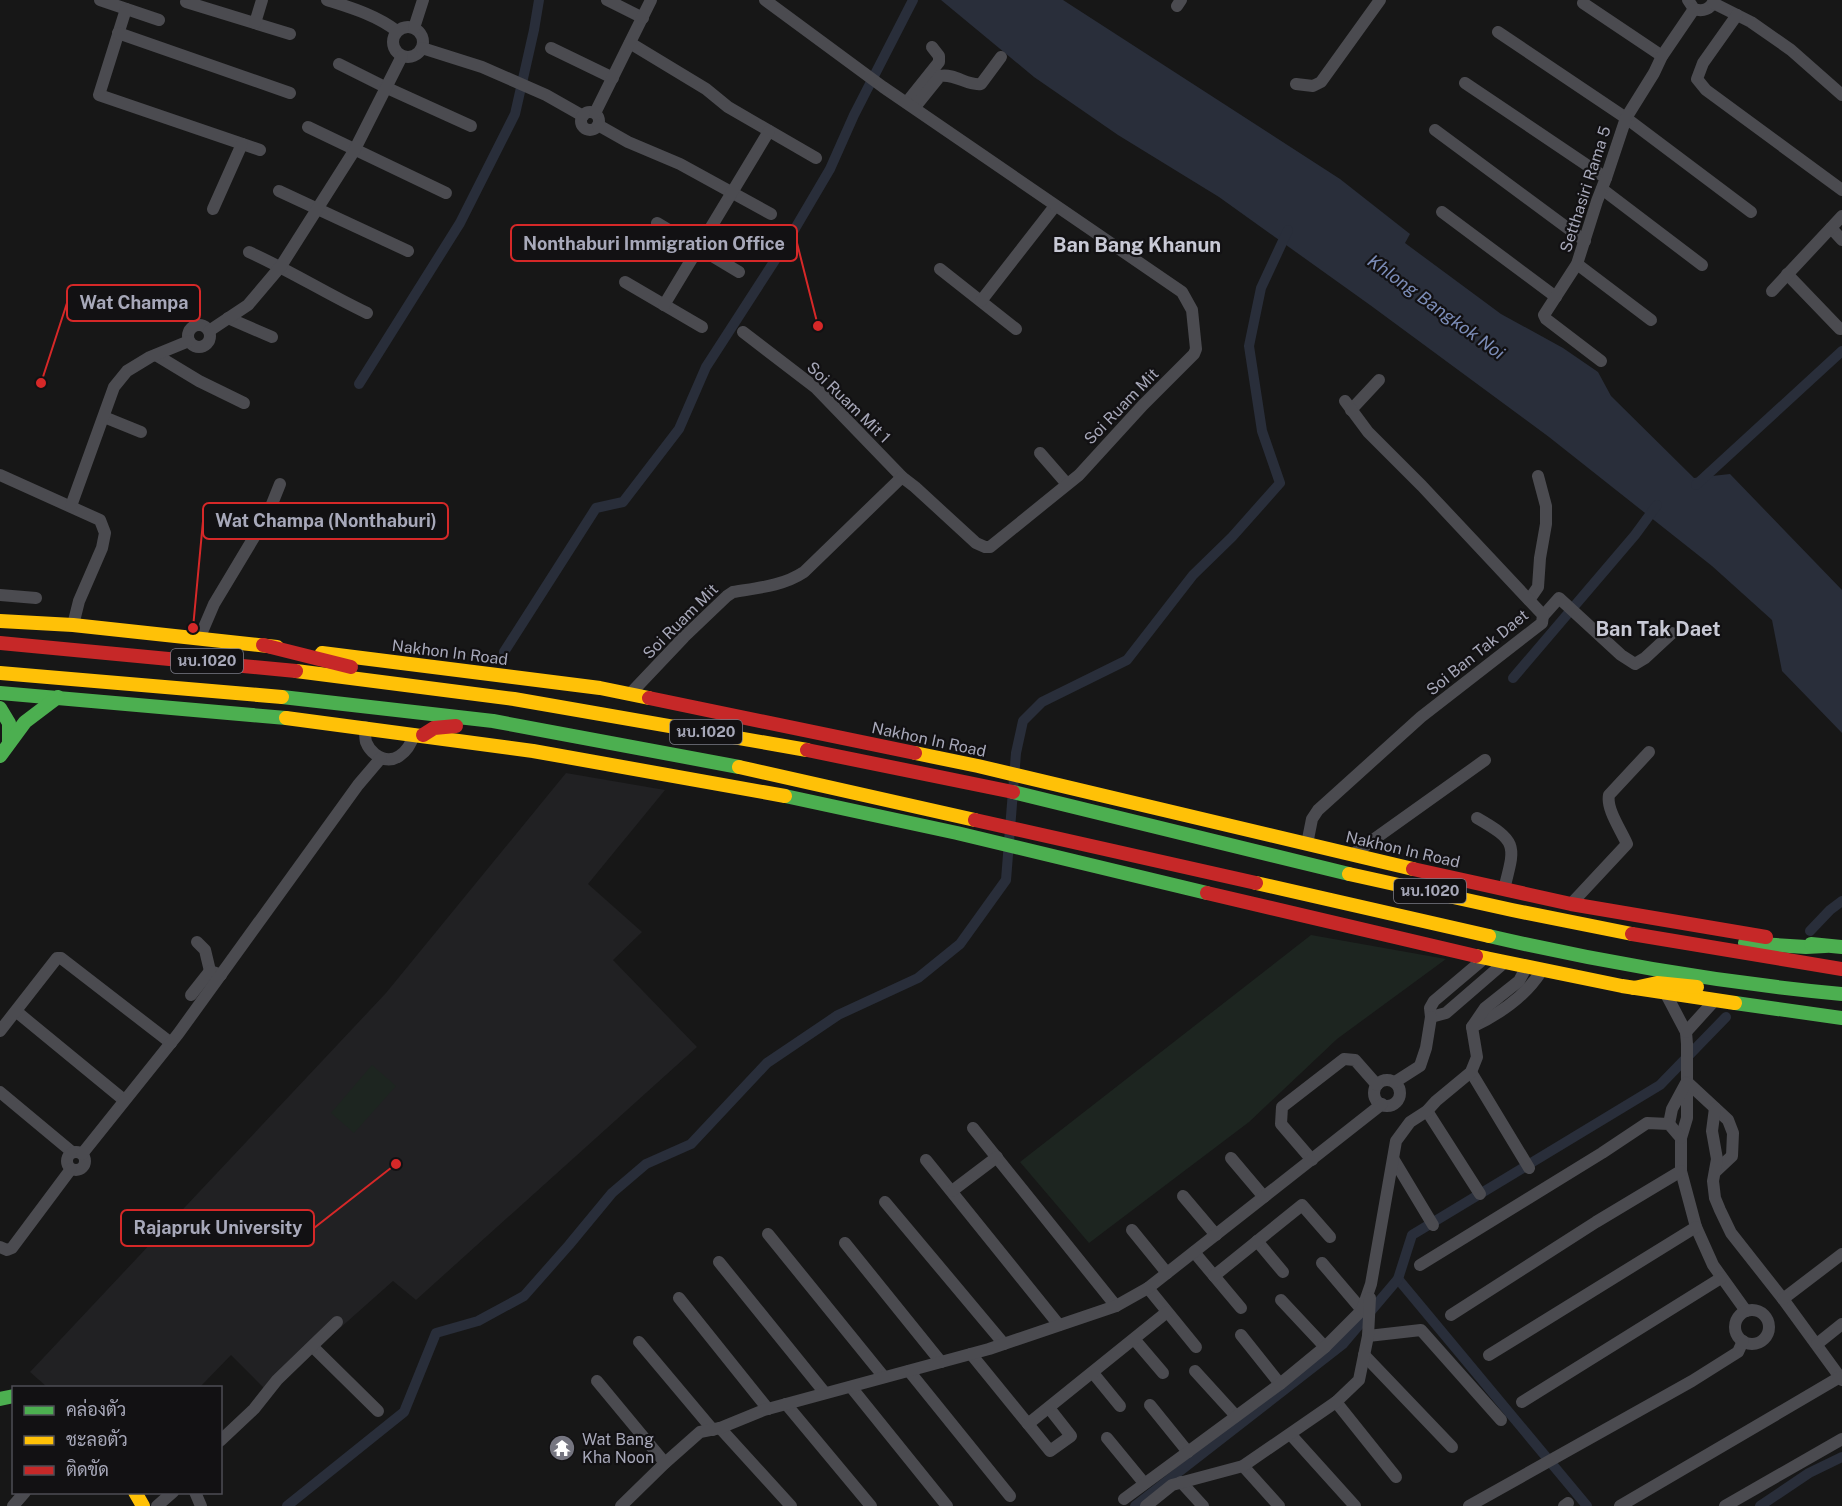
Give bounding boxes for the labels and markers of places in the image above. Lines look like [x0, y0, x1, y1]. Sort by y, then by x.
callout: Nonthaburi Immigration Office [511, 225, 797, 261]
callout: Wat Champa [67, 285, 200, 321]
callout: Wat Champa (Nonthaburi) [203, 503, 448, 539]
callout: Rajapruk University [121, 1210, 314, 1246]
place label: Wat Bang Kha Noon [582, 1430, 654, 1467]
temple icon: Wat Bang Kha Noon [547, 1433, 577, 1463]

